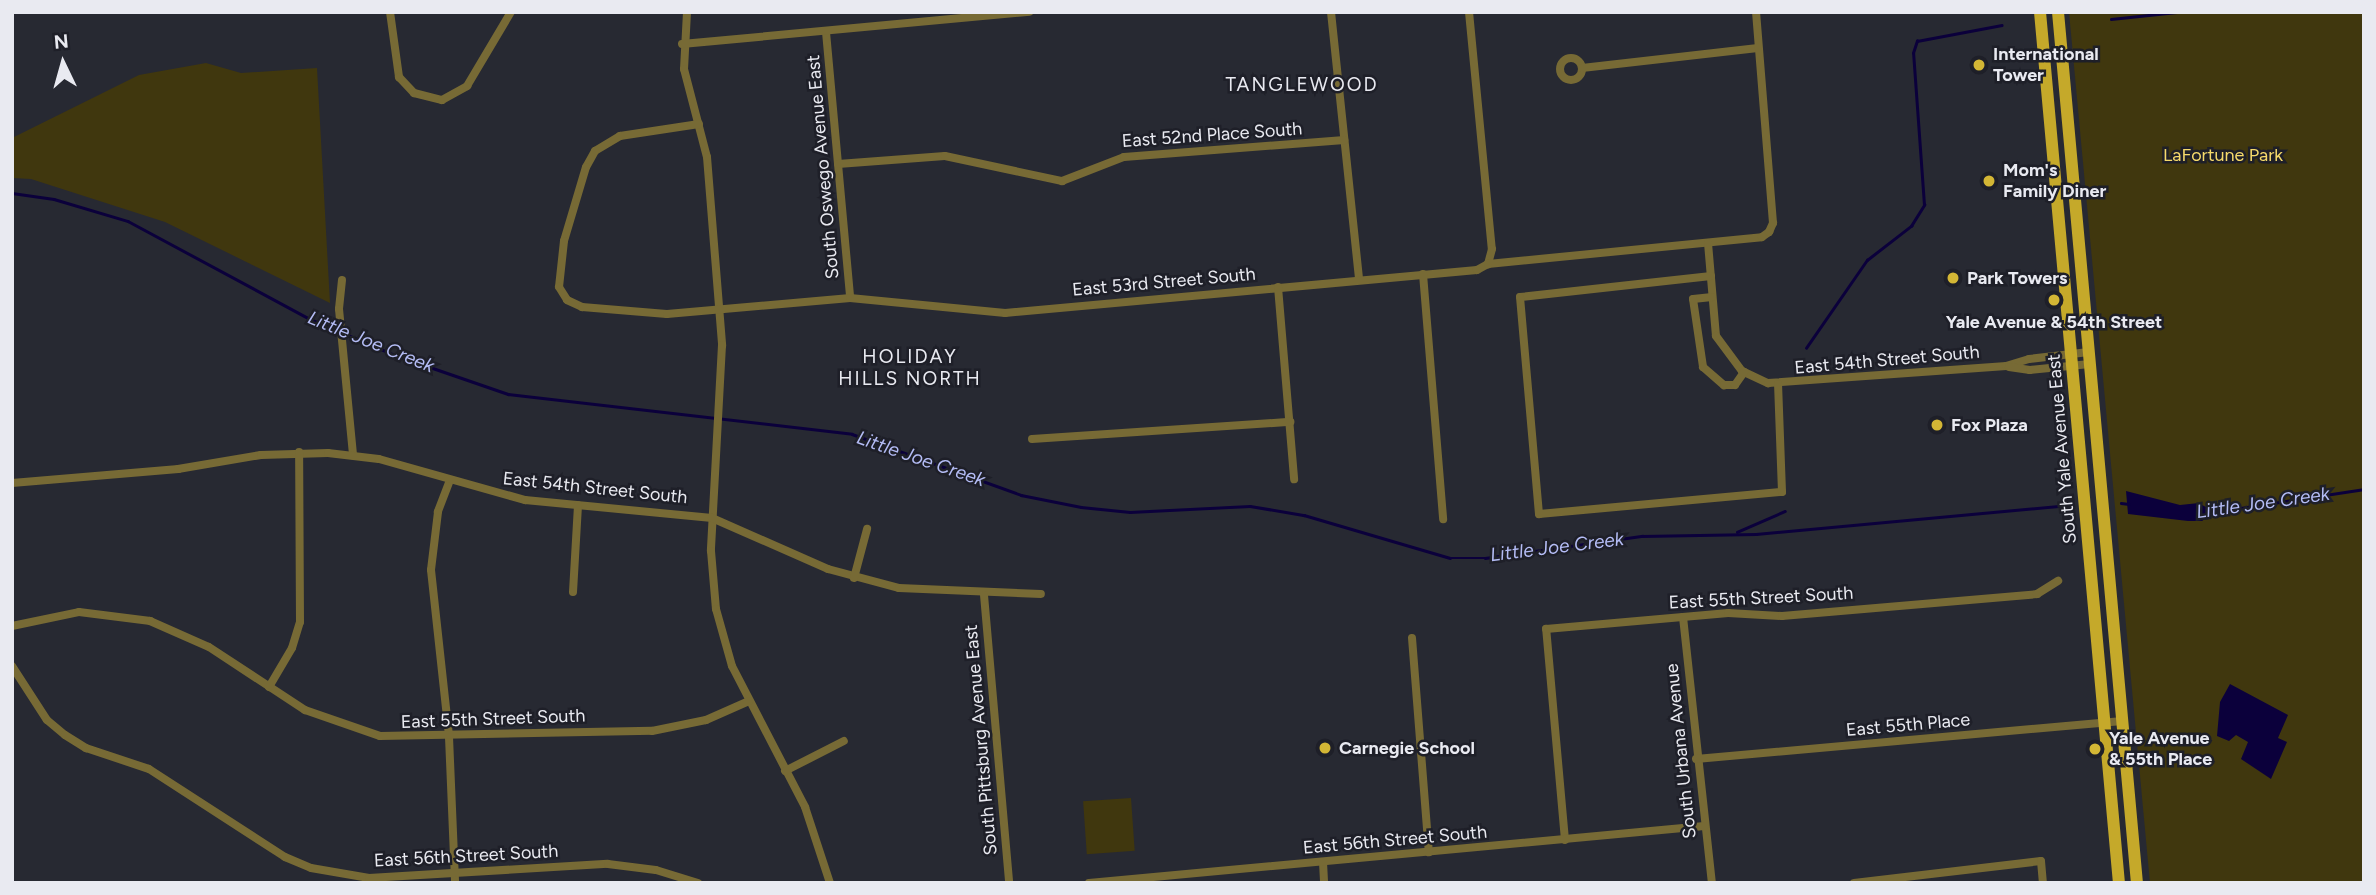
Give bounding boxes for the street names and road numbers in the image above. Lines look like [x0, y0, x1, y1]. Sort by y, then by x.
street label: South Oswego Avenue East [802, 54, 844, 280]
street label: East 52nd Place South [1121, 118, 1303, 152]
street label: East 53rd Street South [1071, 263, 1257, 301]
street label: East 54th Street South [1794, 341, 1980, 379]
street label: South Yale Avenue East [2043, 353, 2081, 545]
street label: East 54th Street South [502, 468, 688, 508]
street label: East 55th Street South [1668, 582, 1854, 614]
street label: South Pittsburg Avenue East [960, 624, 1002, 856]
street label: South Urbana Avenue [1661, 662, 1701, 840]
street label: East 55th Street South [400, 705, 586, 733]
street label: East 55th Place [1845, 709, 1971, 741]
street label: East 56th Street South [1302, 821, 1488, 859]
street label: East 56th Street South [373, 840, 559, 872]

